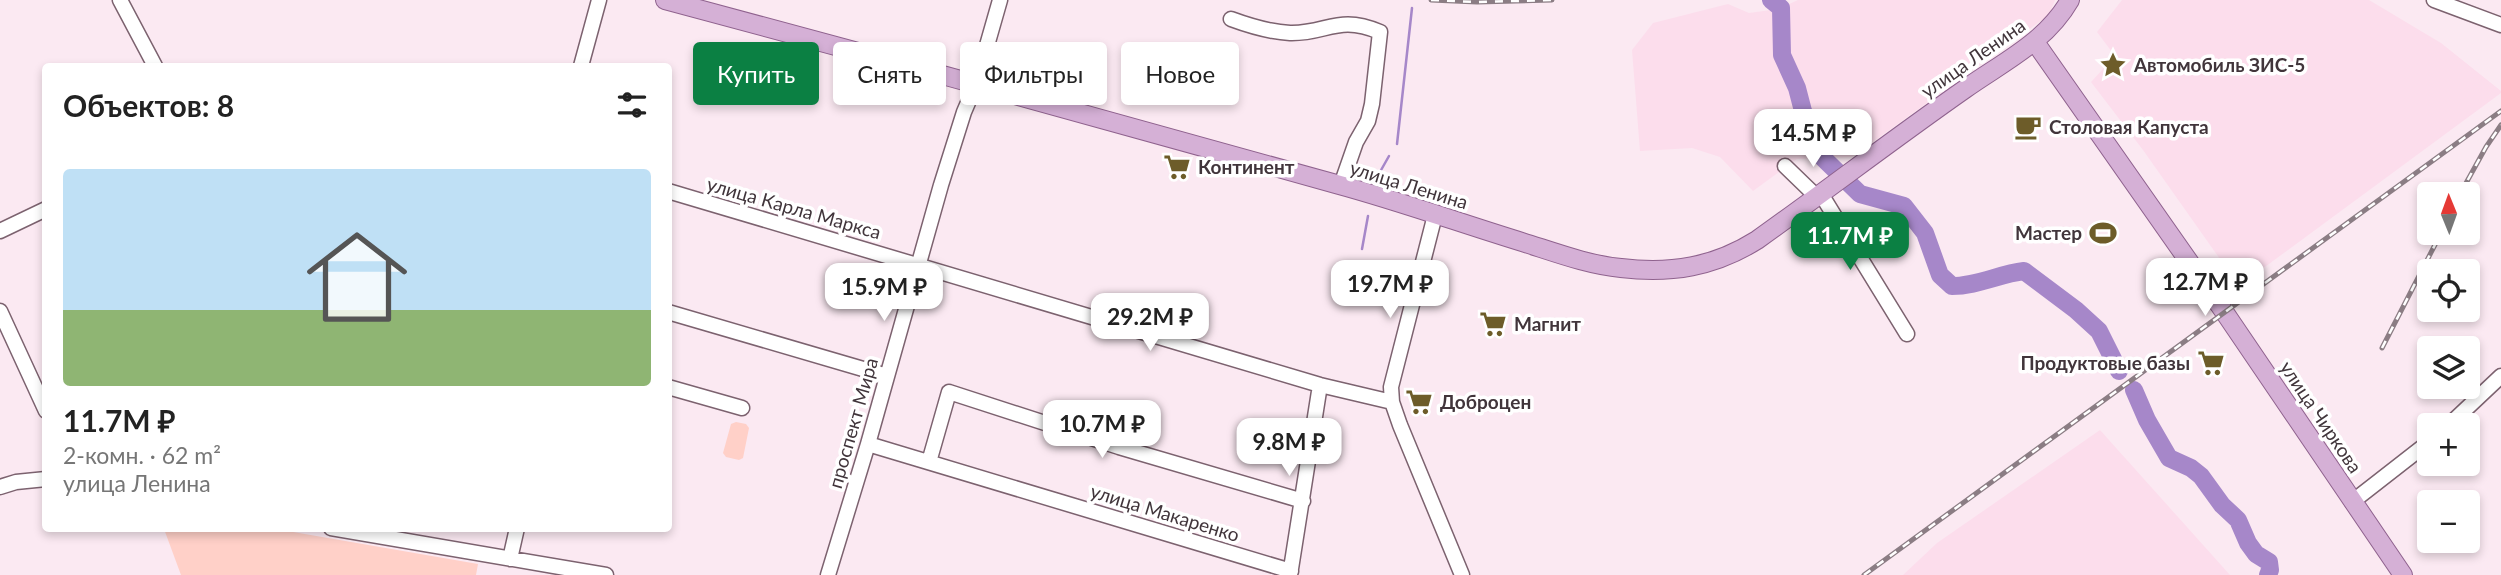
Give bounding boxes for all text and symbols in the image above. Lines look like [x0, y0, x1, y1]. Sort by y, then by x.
street label: улица Ленина [1916, 13, 2029, 102]
chip: Купить [693, 42, 819, 105]
chip: Снять [833, 42, 946, 105]
chip: Фильтры [960, 42, 1107, 105]
chip: Новое [1121, 42, 1239, 105]
place icon: Автомобиль ЗИС-5 [2098, 50, 2128, 80]
place label: Автомобиль ЗИС-5 [2133, 53, 2305, 76]
icon: filters [613, 86, 651, 124]
text: Объектов: 8 [63, 87, 234, 123]
pin: 14.5M ₽ [1748, 110, 1878, 169]
cafe icon: Столовая Капуста [2013, 112, 2043, 142]
place label: Столовая Капуста [2049, 115, 2209, 138]
text: 14.5M ₽ [1770, 118, 1856, 146]
supermarket icon: Континент [1162, 152, 1192, 182]
place label: Континент [1198, 155, 1295, 178]
street label: улица Ленина [1347, 156, 1471, 213]
street label: улица Карла Маркса [704, 172, 884, 243]
north arrow [2417, 182, 2480, 245]
map controls [2417, 182, 2480, 553]
pin: 11.7M ₽ [1785, 212, 1915, 272]
icon: home [294, 214, 420, 340]
sports icon: Мастер [2088, 218, 2118, 248]
text: 11.7M ₽ [1807, 221, 1893, 249]
place label: Мастер [2015, 221, 2082, 244]
pin: 12.7M ₽ [2140, 258, 2270, 318]
button: locate [2417, 259, 2480, 322]
pin: 19.7M ₽ [1325, 260, 1455, 320]
pin: 15.9M ₽ [819, 264, 949, 323]
text: 12.7M ₽ [2162, 267, 2248, 295]
text: 19.7M ₽ [1347, 269, 1433, 297]
text: 15.9M ₽ [841, 272, 927, 300]
pin: 29.2M ₽ [1085, 294, 1215, 353]
text: 29.2M ₽ [1107, 302, 1193, 330]
supermarket icon: Магнит [1478, 309, 1508, 339]
place label: Магнит [1514, 312, 1581, 335]
button: layers [2417, 336, 2480, 399]
supermarket icon: Продуктовые базы [2196, 348, 2226, 378]
place label: Продуктовые базы [2020, 351, 2190, 374]
street label: проспект Мира [823, 355, 882, 491]
street label: улица Чиркова [2276, 356, 2367, 477]
supermarket icon: Доброцен [1404, 387, 1434, 417]
place label: Доброцен [1440, 390, 1531, 413]
pin: 10.7M ₽ [1037, 400, 1167, 460]
text: 11.7M ₽ [63, 402, 175, 438]
text: 10.7M ₽ [1059, 409, 1145, 437]
button: + [2417, 413, 2480, 476]
pin: 9.8M ₽ [1232, 419, 1346, 478]
text: 9.8M ₽ [1253, 427, 1325, 455]
text: 2-комн. · 62 m² [63, 441, 221, 469]
text: улица Ленина [63, 469, 211, 497]
street label: улица Макаренко [1088, 479, 1242, 546]
button: − [2417, 490, 2480, 553]

